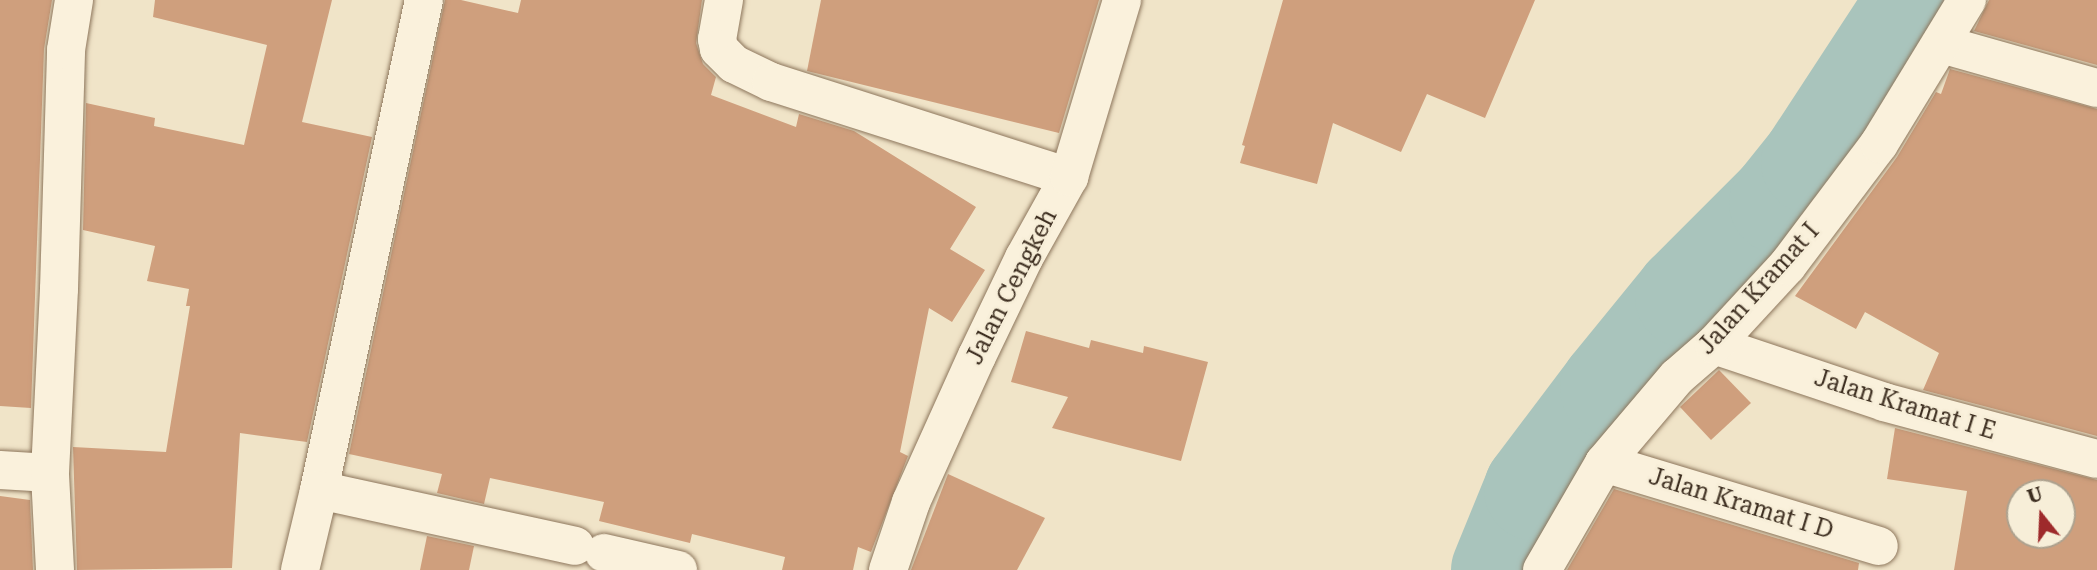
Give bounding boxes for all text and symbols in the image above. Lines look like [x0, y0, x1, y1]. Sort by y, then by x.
street label: Jalan Cengkeh [960, 205, 1064, 369]
street label: Jalan Kramat I [1693, 217, 1825, 361]
street label: Jalan Kramat I E [1811, 364, 1999, 446]
street label: Jalan Kramat I D [1645, 462, 1837, 546]
north arrow [2006, 479, 2076, 549]
text: U [2024, 482, 2045, 509]

